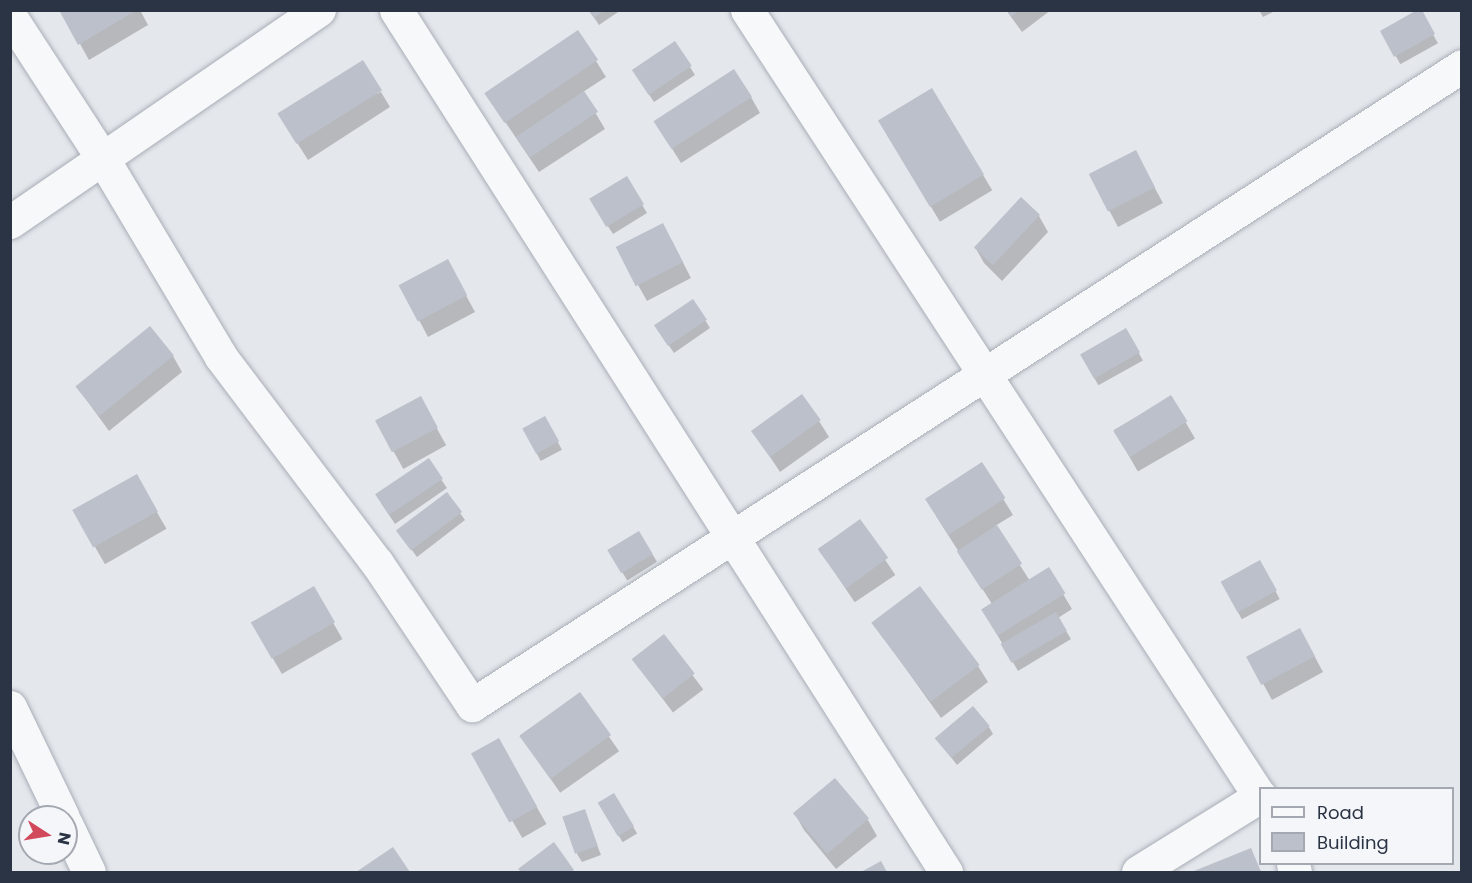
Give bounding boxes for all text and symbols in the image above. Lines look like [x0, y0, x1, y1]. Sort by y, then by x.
legend [1259, 787, 1454, 865]
text: Road [1317, 800, 1364, 825]
north arrow [18, 805, 78, 865]
text: N [52, 830, 77, 847]
text: Building [1317, 830, 1389, 855]

